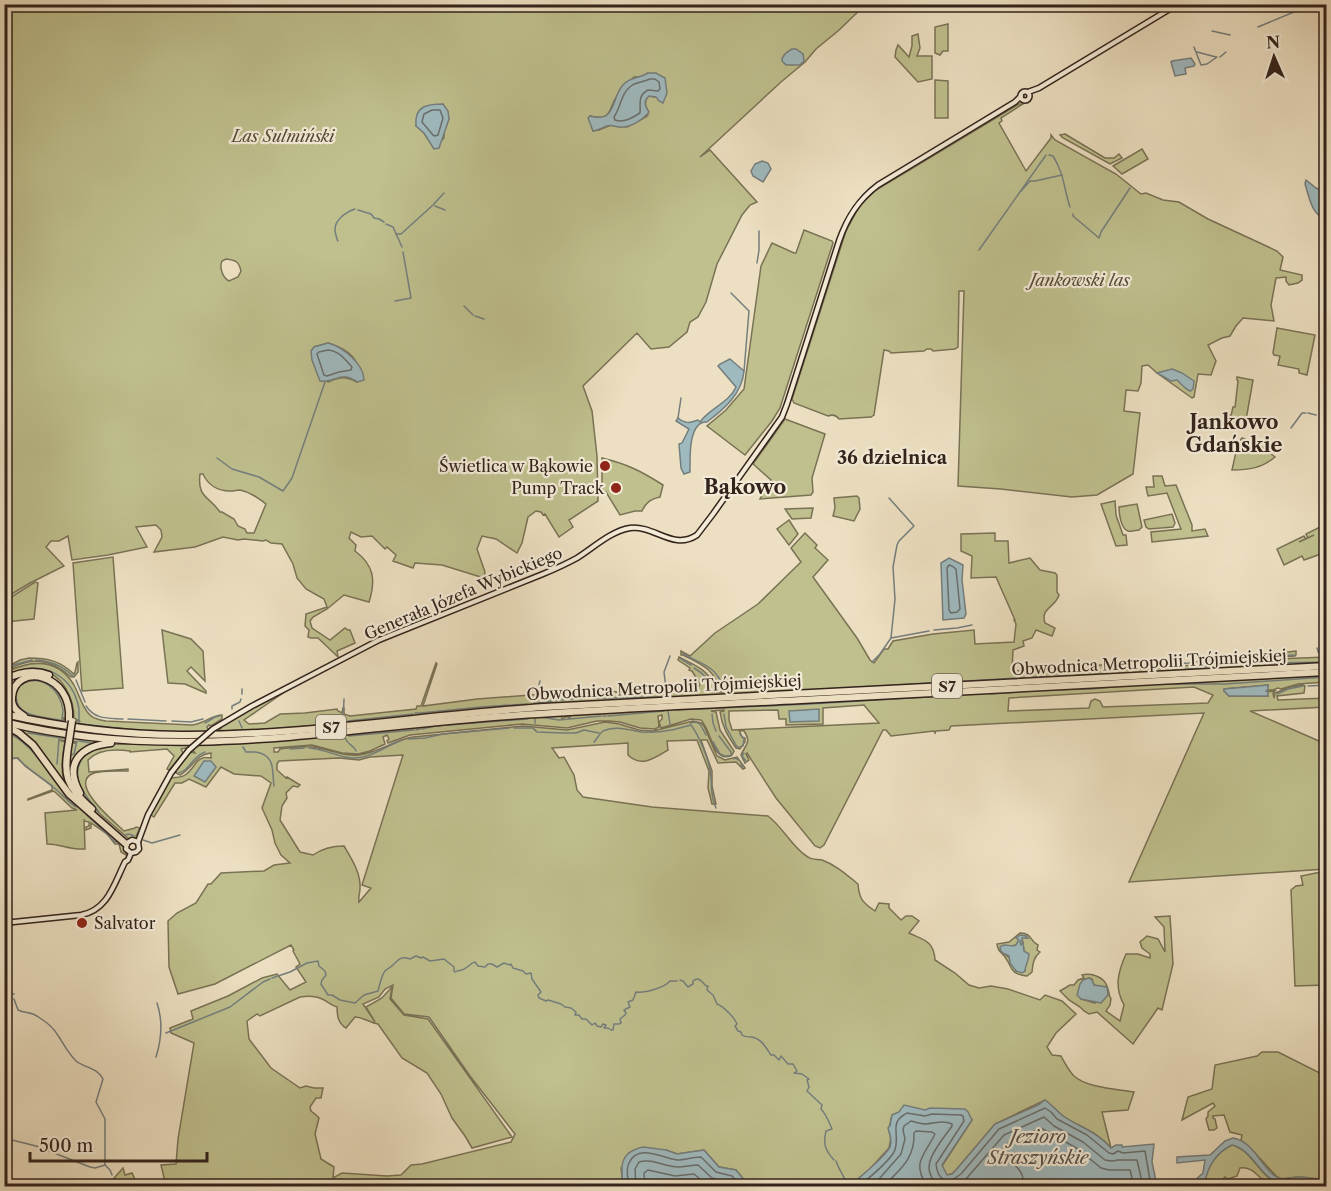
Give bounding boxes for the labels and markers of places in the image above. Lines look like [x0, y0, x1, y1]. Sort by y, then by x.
place label: Świetlica w Bąkowie [439, 456, 593, 476]
marker: Świetlica w Bąkowie [598, 459, 612, 473]
place label: Pump Track [511, 478, 605, 498]
marker: Pump Track [609, 481, 623, 495]
place label: Salvator [94, 913, 156, 933]
marker: Salvator [75, 916, 89, 930]

